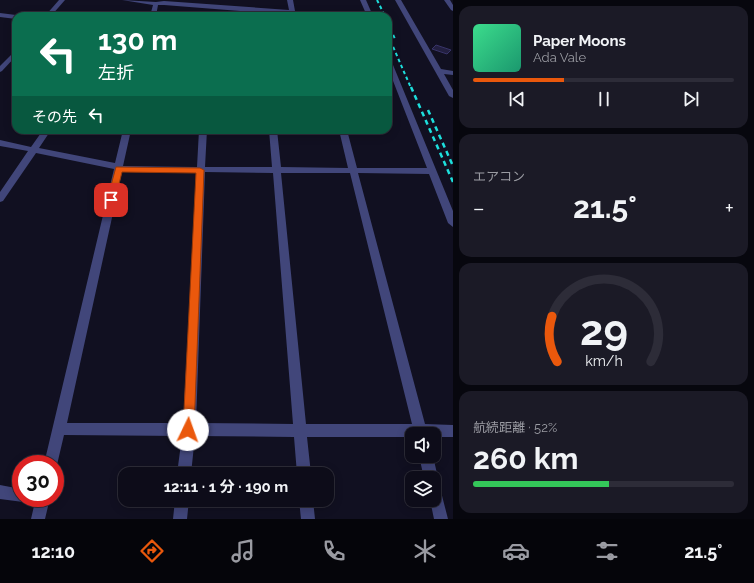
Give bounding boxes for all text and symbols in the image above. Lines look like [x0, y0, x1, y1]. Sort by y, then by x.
text: 130 m [98, 24, 177, 57]
icon: left [32, 28, 84, 80]
text: Paper Moons [533, 32, 626, 50]
text: Ada Vale [533, 50, 586, 65]
text: 左折 [98, 62, 134, 83]
icon: previous [506, 88, 528, 110]
icon: pause [593, 88, 615, 110]
icon: next [680, 88, 702, 110]
icon: left [85, 104, 107, 126]
text: その先 [32, 108, 77, 126]
text: エアコン [473, 169, 525, 184]
pin [94, 183, 128, 217]
icon: arrive [100, 189, 122, 211]
text: 21.5° [573, 190, 637, 225]
text: − [473, 195, 485, 221]
text: + [725, 195, 734, 221]
text: 29 [580, 305, 627, 354]
text: km/h [585, 352, 622, 368]
position arrow [167, 409, 209, 451]
text: 航続距離 · 52% [473, 420, 557, 435]
map controls [405, 427, 441, 507]
button: sound [405, 427, 441, 463]
text: 260 km [473, 441, 578, 476]
speed limit sign: 30 [12, 455, 64, 507]
button: layers [405, 471, 441, 507]
text: 12:11 · 1 分 · 190 m [164, 478, 288, 496]
icon: directions [138, 537, 166, 565]
icon: music [229, 537, 257, 565]
icon: phone [320, 537, 348, 565]
icon: climate [411, 537, 439, 565]
icon: car [502, 537, 530, 565]
icon: filters [593, 537, 621, 565]
text: 12:10 [32, 541, 75, 562]
text: 21.5° [684, 541, 722, 562]

